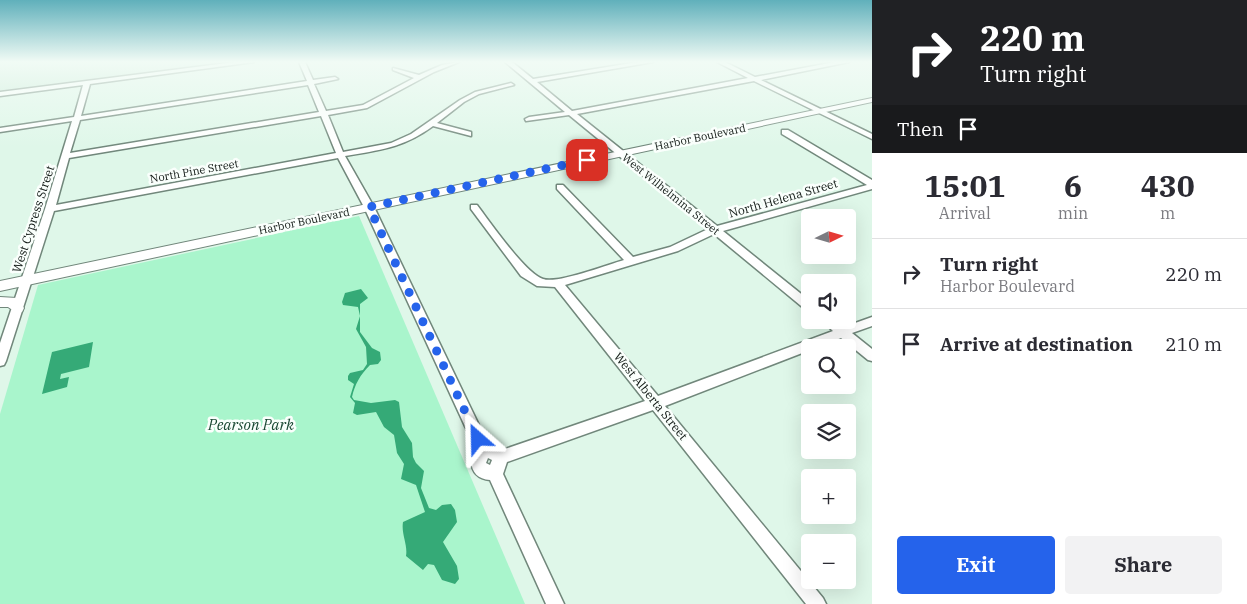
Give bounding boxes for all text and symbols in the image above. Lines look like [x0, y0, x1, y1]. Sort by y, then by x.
text: 220 m [980, 15, 1085, 61]
icon: right [897, 20, 962, 85]
text: Turn right [980, 59, 1087, 88]
icon: arrive [954, 115, 982, 143]
text: Then [897, 117, 944, 141]
street label: Harbor Boulevard [653, 120, 747, 153]
pin [566, 139, 608, 181]
icon: arrive [573, 146, 601, 174]
street label: West Wilhelmina Street [619, 150, 723, 238]
street label: North Pine Street [149, 156, 239, 186]
street label: West Cypress Street [9, 164, 57, 274]
text: 15:01 [924, 166, 1005, 205]
text: 6 [1064, 166, 1082, 205]
text: 430 [1141, 166, 1195, 205]
street label: North Helena Street [727, 175, 839, 221]
text: Arrival [939, 203, 991, 223]
text: min [1058, 203, 1088, 223]
text: m [1160, 203, 1175, 223]
street label: Harbor Boulevard [257, 204, 351, 237]
north arrow [801, 209, 856, 264]
map controls [801, 209, 856, 589]
text: Turn right [940, 252, 1038, 276]
icon: right [897, 260, 925, 288]
text: 220 m [1165, 262, 1222, 286]
button: sound [801, 274, 856, 329]
text: Harbor Boulevard [940, 276, 1075, 296]
icon: arrive [897, 330, 925, 358]
text: Arrive at destination [940, 332, 1133, 356]
text: 210 m [1165, 332, 1222, 356]
button: search [801, 339, 856, 394]
street label: West Alberta Street [611, 349, 691, 443]
button: layers [801, 404, 856, 459]
position arrow [451, 412, 503, 464]
park label: Pearson Park [207, 415, 294, 434]
button: + [801, 469, 856, 524]
button: − [801, 534, 856, 589]
button: Exit [897, 536, 1055, 594]
button: Share [1065, 536, 1222, 594]

